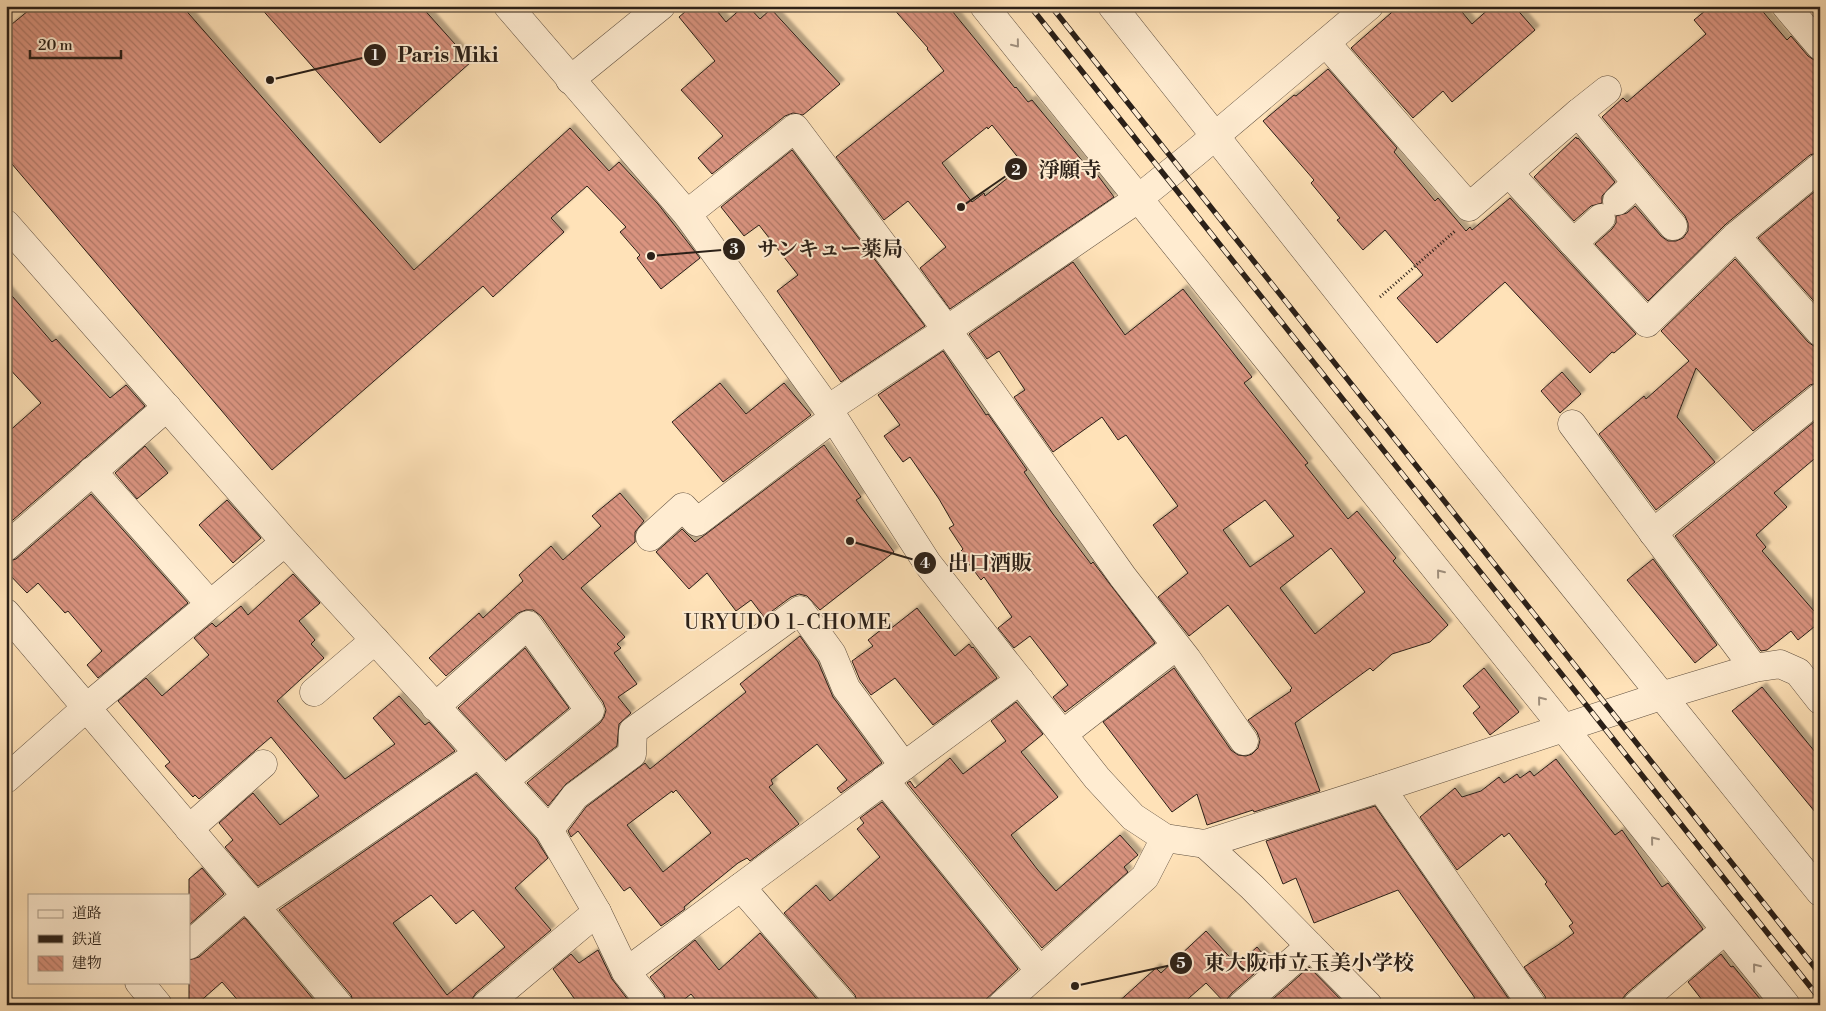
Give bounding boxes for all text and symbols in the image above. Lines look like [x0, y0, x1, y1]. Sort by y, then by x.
scale bar [30, 28, 121, 60]
text: 20 m [38, 36, 73, 55]
callout: Paris Miki [362, 37, 508, 73]
one-way arrow [1010, 38, 1019, 47]
text: Paris Miki [397, 43, 499, 69]
text: 1 [371, 46, 379, 65]
callout: 淨願寺 [1003, 151, 1111, 187]
text: 淨願寺 [1039, 158, 1102, 184]
text: 2 [1011, 161, 1021, 180]
callout: サンキュー薬局 [722, 231, 914, 267]
text: サンキュー薬局 [757, 237, 903, 263]
text: 3 [729, 240, 739, 259]
callout: 出口酒販 [913, 545, 1042, 581]
text: 出口酒販 [948, 551, 1032, 577]
text: 4 [920, 554, 930, 573]
one-way arrow [1437, 570, 1445, 579]
district label: URYUDO 1-CHOME [684, 610, 892, 636]
one-way arrow [1539, 697, 1547, 706]
one-way arrow [1650, 837, 1659, 846]
legend [28, 894, 190, 984]
text: 道路 [72, 904, 102, 923]
text: 鉄道 [72, 930, 102, 949]
callout: 東大阪市立玉美小学校 [1169, 945, 1424, 981]
text: 東大阪市立玉美小学校 [1204, 951, 1414, 977]
text: 建物 [72, 954, 102, 973]
text: 5 [1176, 954, 1186, 973]
one-way arrow [1753, 964, 1761, 973]

